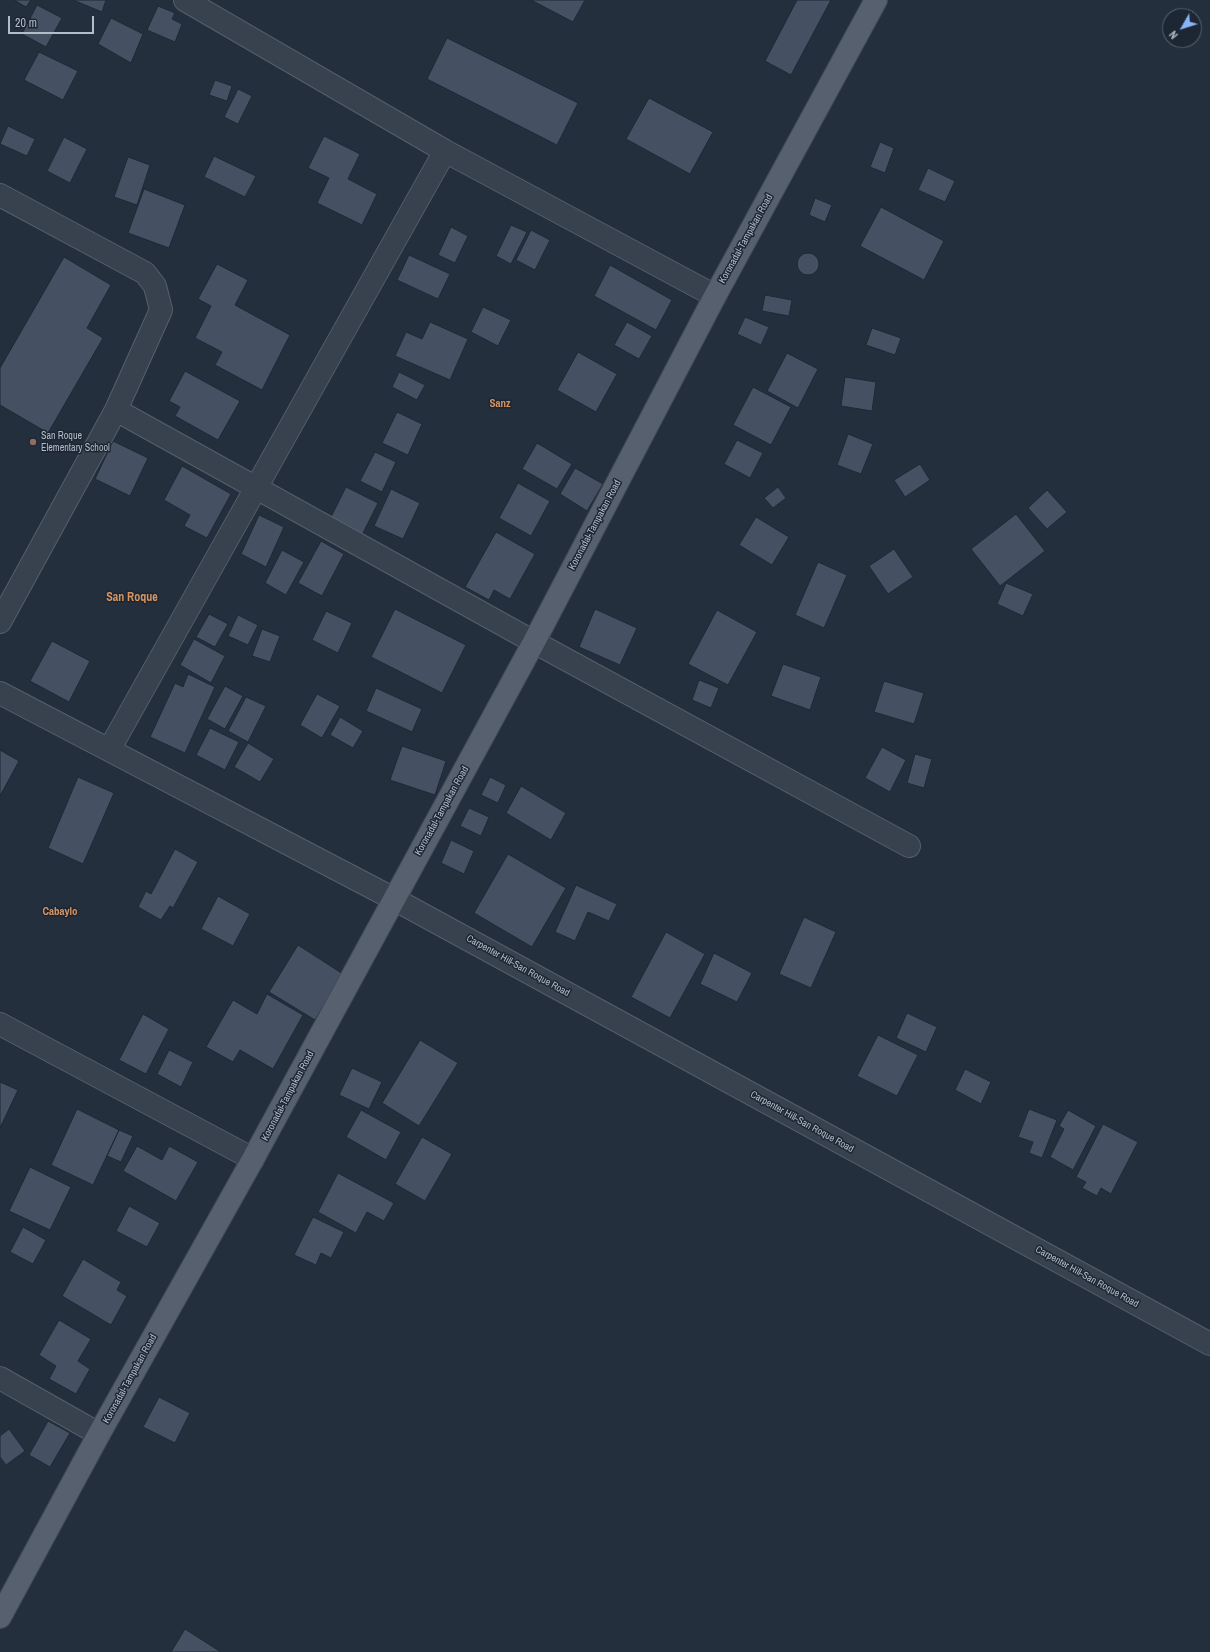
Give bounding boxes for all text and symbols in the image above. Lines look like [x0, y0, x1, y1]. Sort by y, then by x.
scale bar [10, 8, 96, 34]
north arrow [1162, 8, 1202, 48]
text: 20 m [15, 15, 37, 31]
text: N [1166, 28, 1181, 42]
street label: Koronadal-Tampakan Road [717, 192, 775, 286]
district label: Sanz [489, 397, 511, 411]
place label: San Roque Elementary School [41, 430, 110, 454]
marker: San Roque Elementary School [28, 437, 38, 447]
street label: Koronadal-Tampakan Road [566, 478, 624, 572]
district label: San Roque [106, 591, 158, 605]
street label: Koronadal-Tampakan Road [413, 764, 471, 858]
district label: Cabaylo [42, 905, 78, 919]
street label: Carpenter Hill-San Roque Road [464, 933, 572, 999]
street label: Koronadal-Tampakan Road [259, 1049, 317, 1143]
street label: Carpenter Hill-San Roque Road [748, 1089, 856, 1155]
street label: Carpenter Hill-San Roque Road [1033, 1244, 1141, 1310]
street label: Koronadal-Tampakan Road [101, 1332, 159, 1426]

